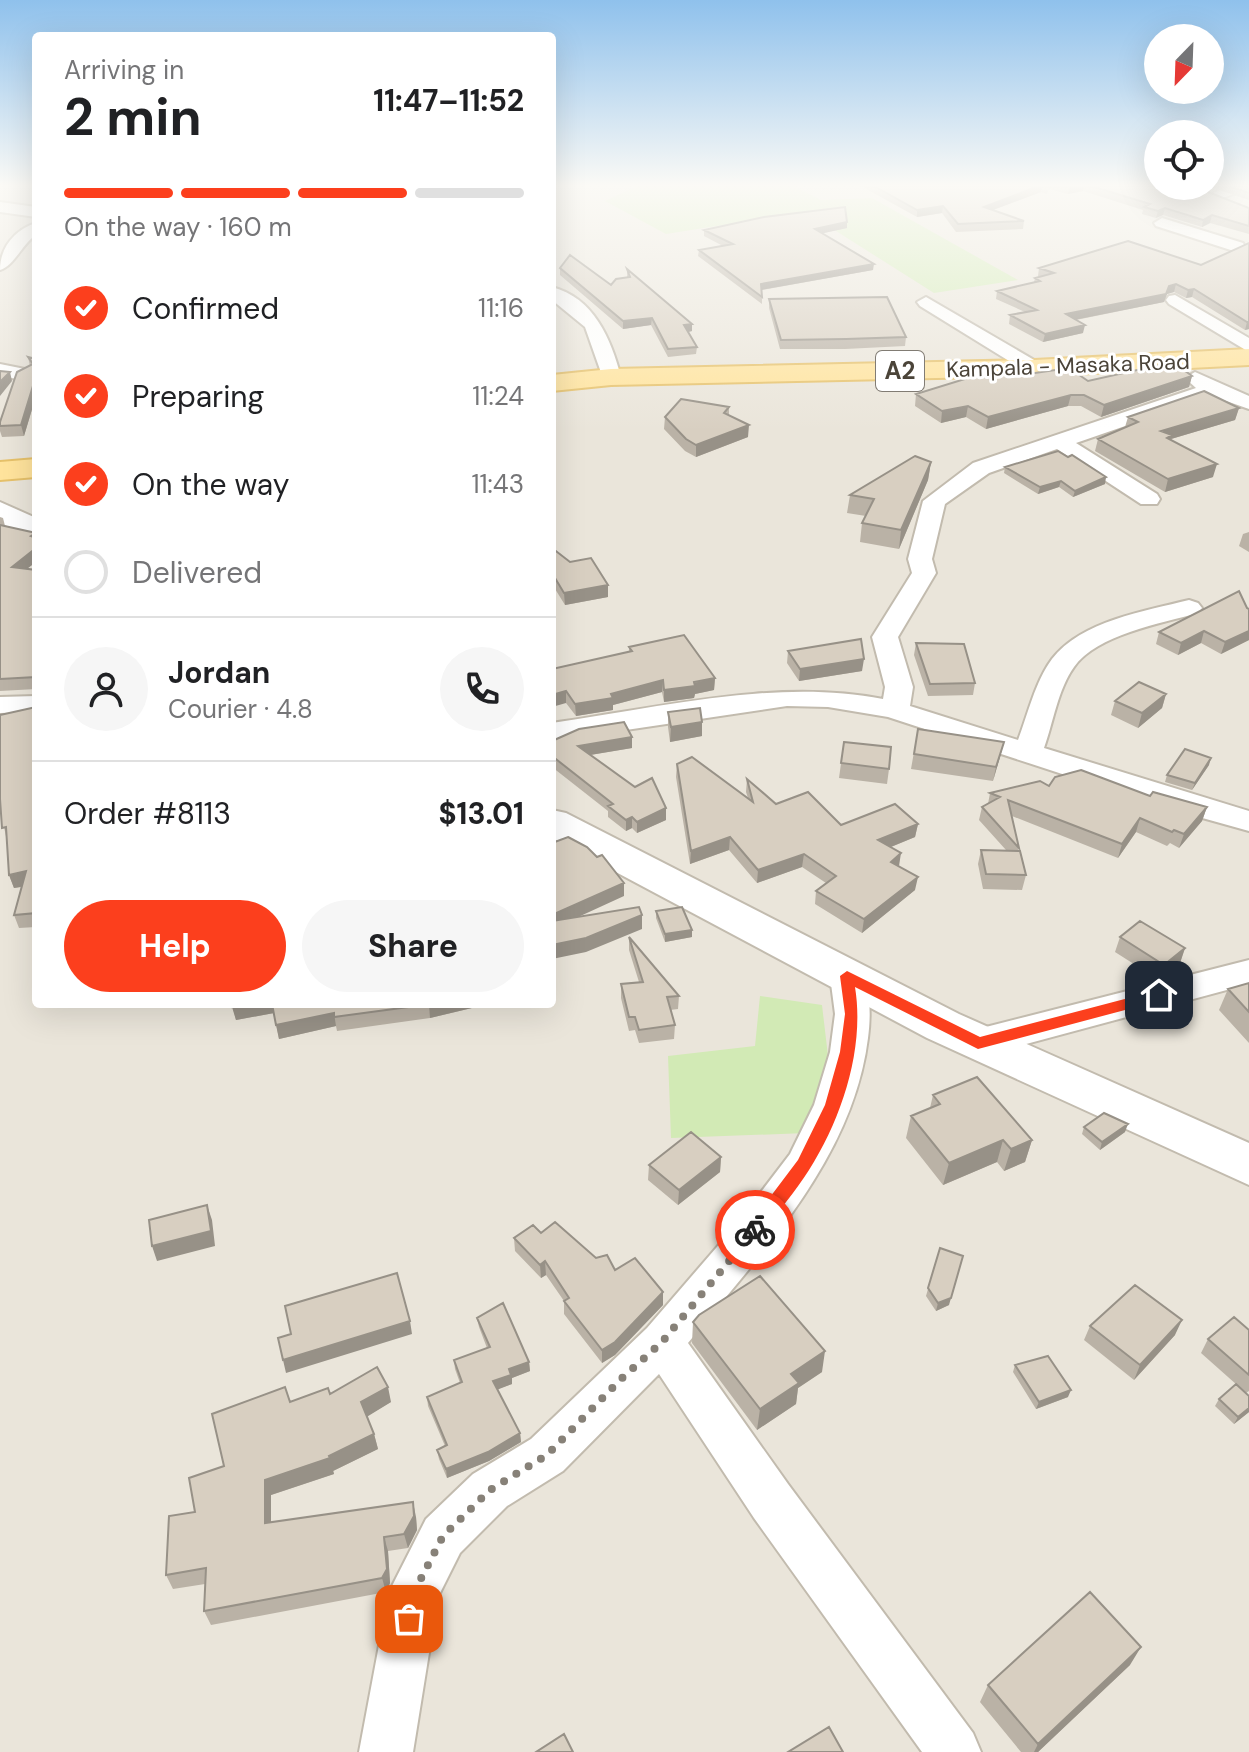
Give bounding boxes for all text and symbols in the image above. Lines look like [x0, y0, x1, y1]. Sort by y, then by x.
north arrow [1144, 24, 1224, 104]
map controls [1144, 24, 1224, 200]
text: Arriving in [64, 53, 184, 87]
text: 11:47–11:52 [373, 81, 524, 120]
text: 2 min [64, 83, 202, 151]
button: locate [1144, 120, 1224, 200]
text: On the way · 160 m [64, 210, 292, 244]
icon: check [64, 286, 108, 330]
text: Confirmed [132, 289, 279, 328]
text: 11:16 [478, 291, 524, 325]
street label: Kampala - Masaka Road [946, 347, 1190, 384]
road number: A2 [876, 351, 924, 391]
icon: check [64, 374, 108, 418]
text: Preparing [132, 377, 264, 416]
text: 11:24 [472, 379, 524, 413]
icon: check [64, 462, 108, 506]
text: On the way [132, 465, 289, 504]
text: 11:43 [471, 467, 524, 501]
text: Delivered [132, 553, 262, 592]
button: person [64, 647, 148, 731]
button: phone [440, 647, 524, 731]
text: Jordan [168, 653, 270, 692]
text: Courier · 4.8 [168, 692, 313, 726]
text: Order #8113 [64, 794, 231, 833]
text: $13.01 [438, 794, 524, 833]
button: Help [64, 900, 286, 992]
button: Share [302, 900, 524, 992]
pin [1125, 961, 1193, 1029]
icon: home [1137, 973, 1181, 1017]
courier [715, 1190, 795, 1270]
icon: bike [733, 1208, 777, 1252]
pin [375, 1585, 443, 1653]
icon: bag [387, 1597, 431, 1641]

